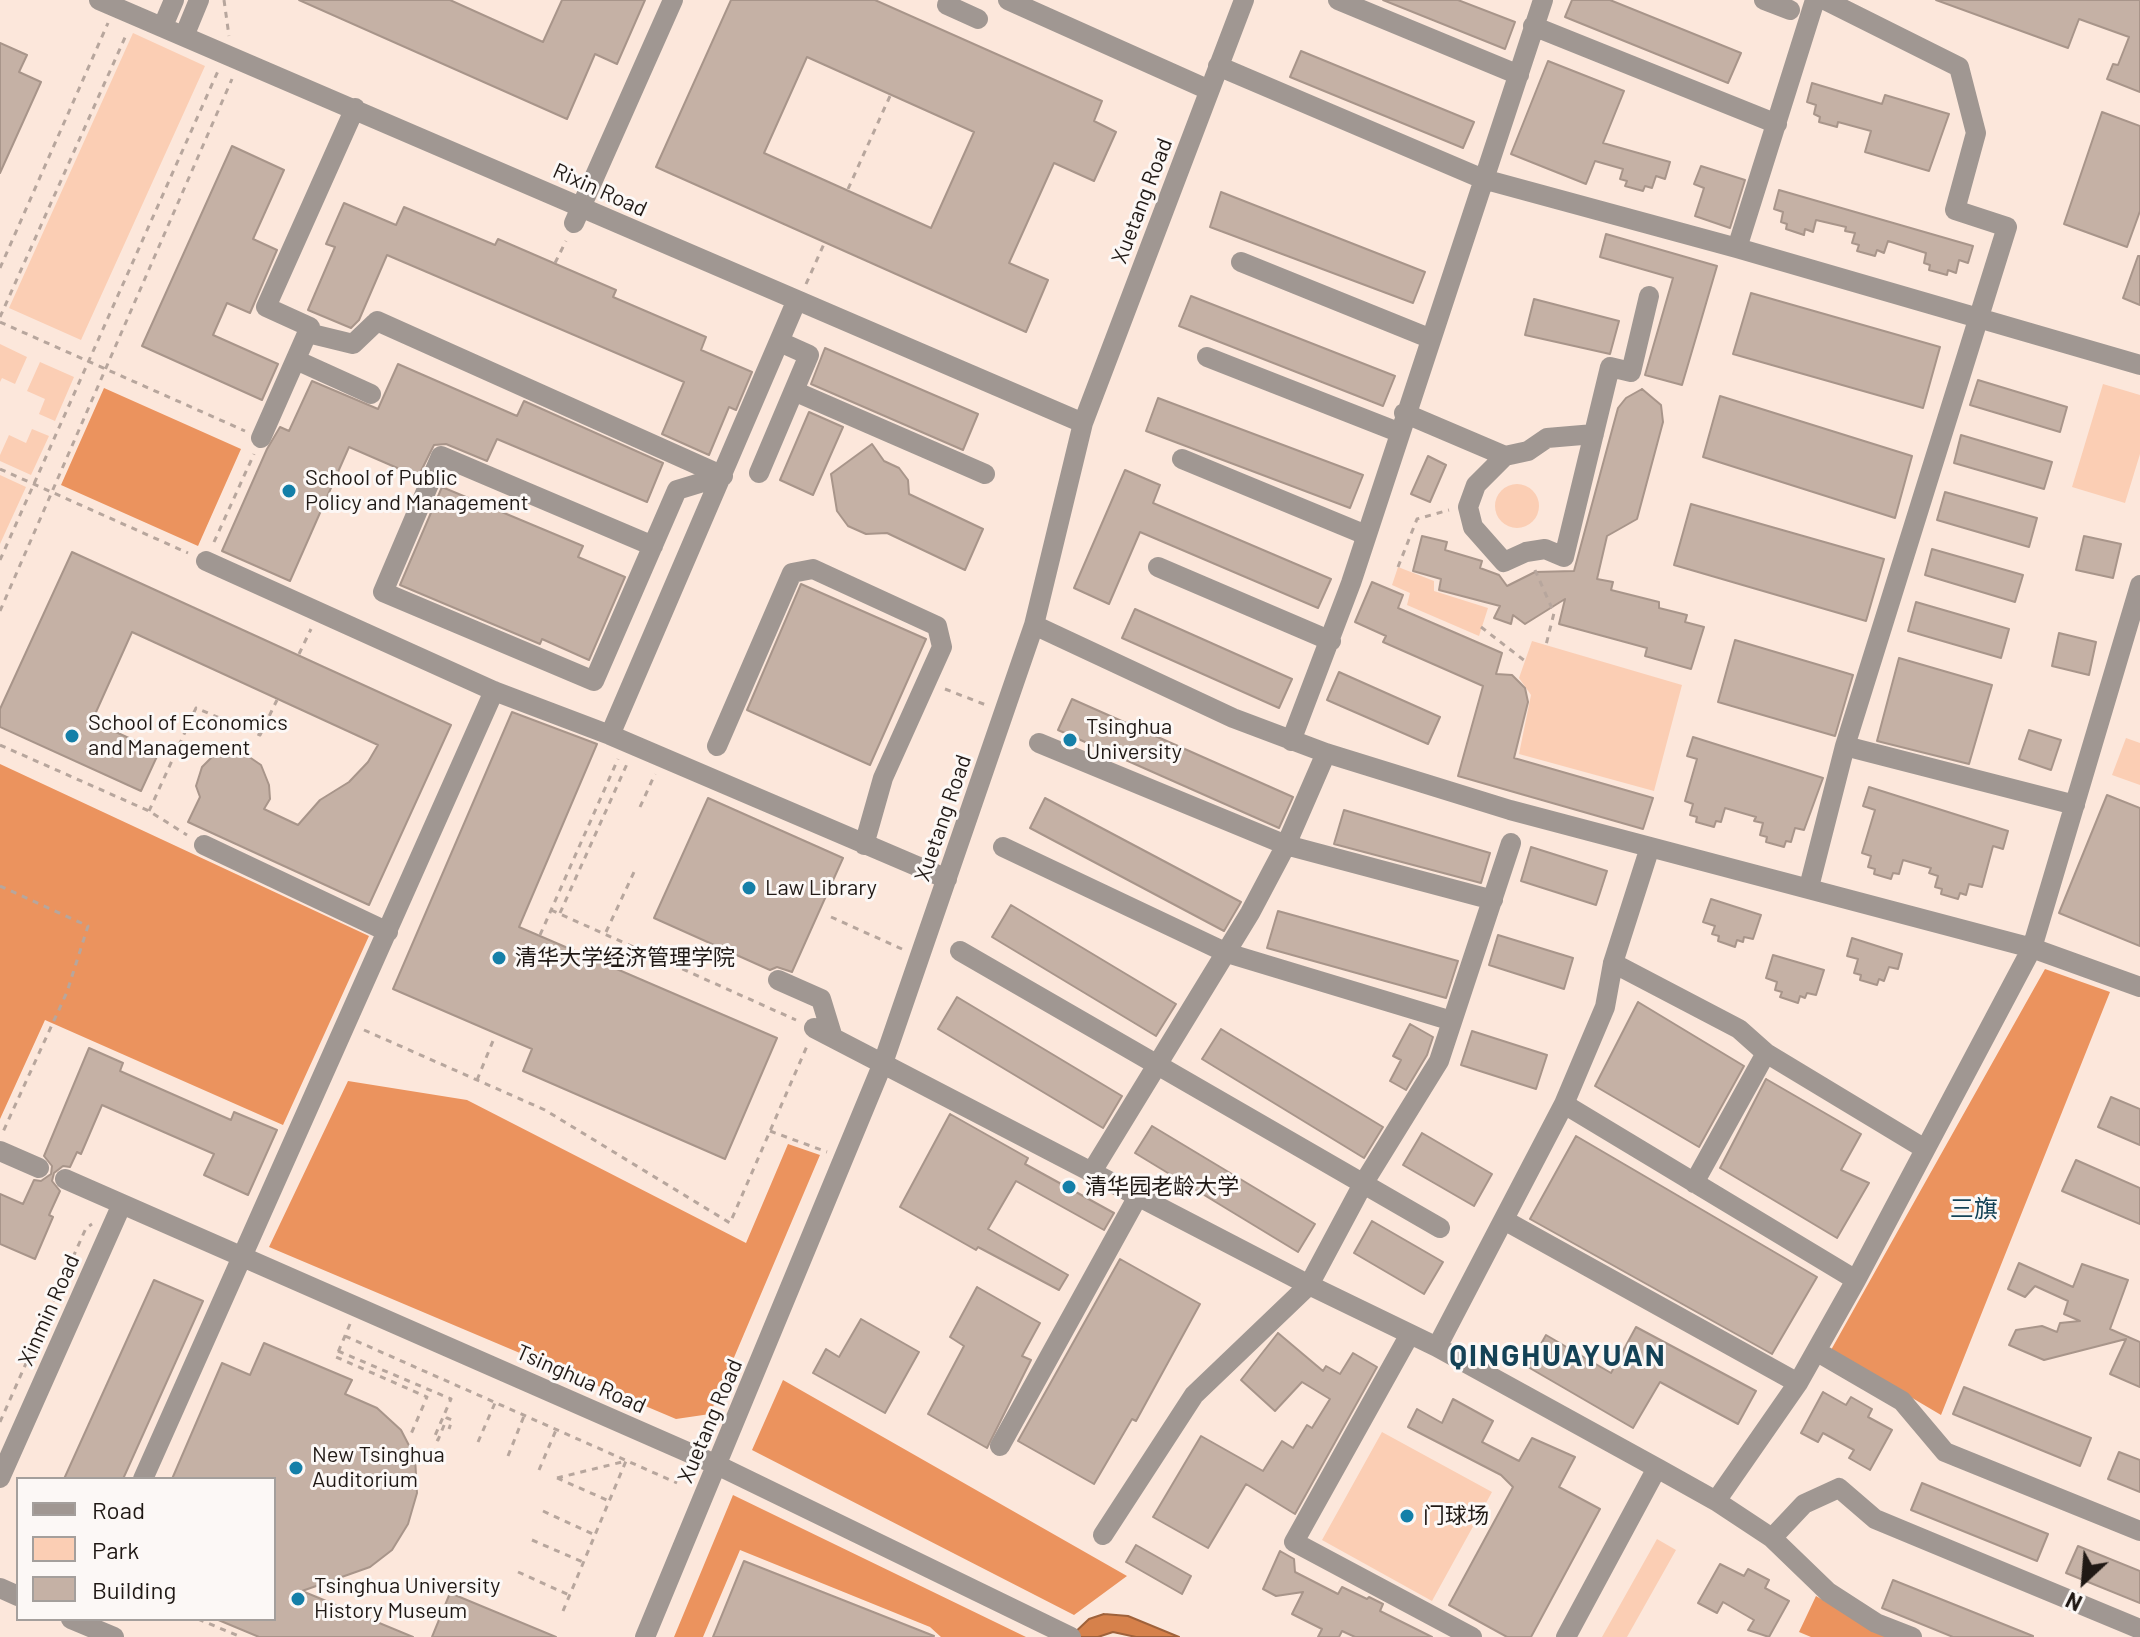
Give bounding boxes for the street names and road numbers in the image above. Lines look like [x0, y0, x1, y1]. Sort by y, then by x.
street label: Xuetang Road [1106, 135, 1178, 267]
street label: Rixin Road [549, 158, 651, 222]
street label: Xuetang Road [909, 751, 977, 885]
street label: Xinmin Road [13, 1250, 85, 1370]
street label: Tsinghua Road [512, 1339, 650, 1419]
street label: Xuetang Road [672, 1355, 748, 1487]

